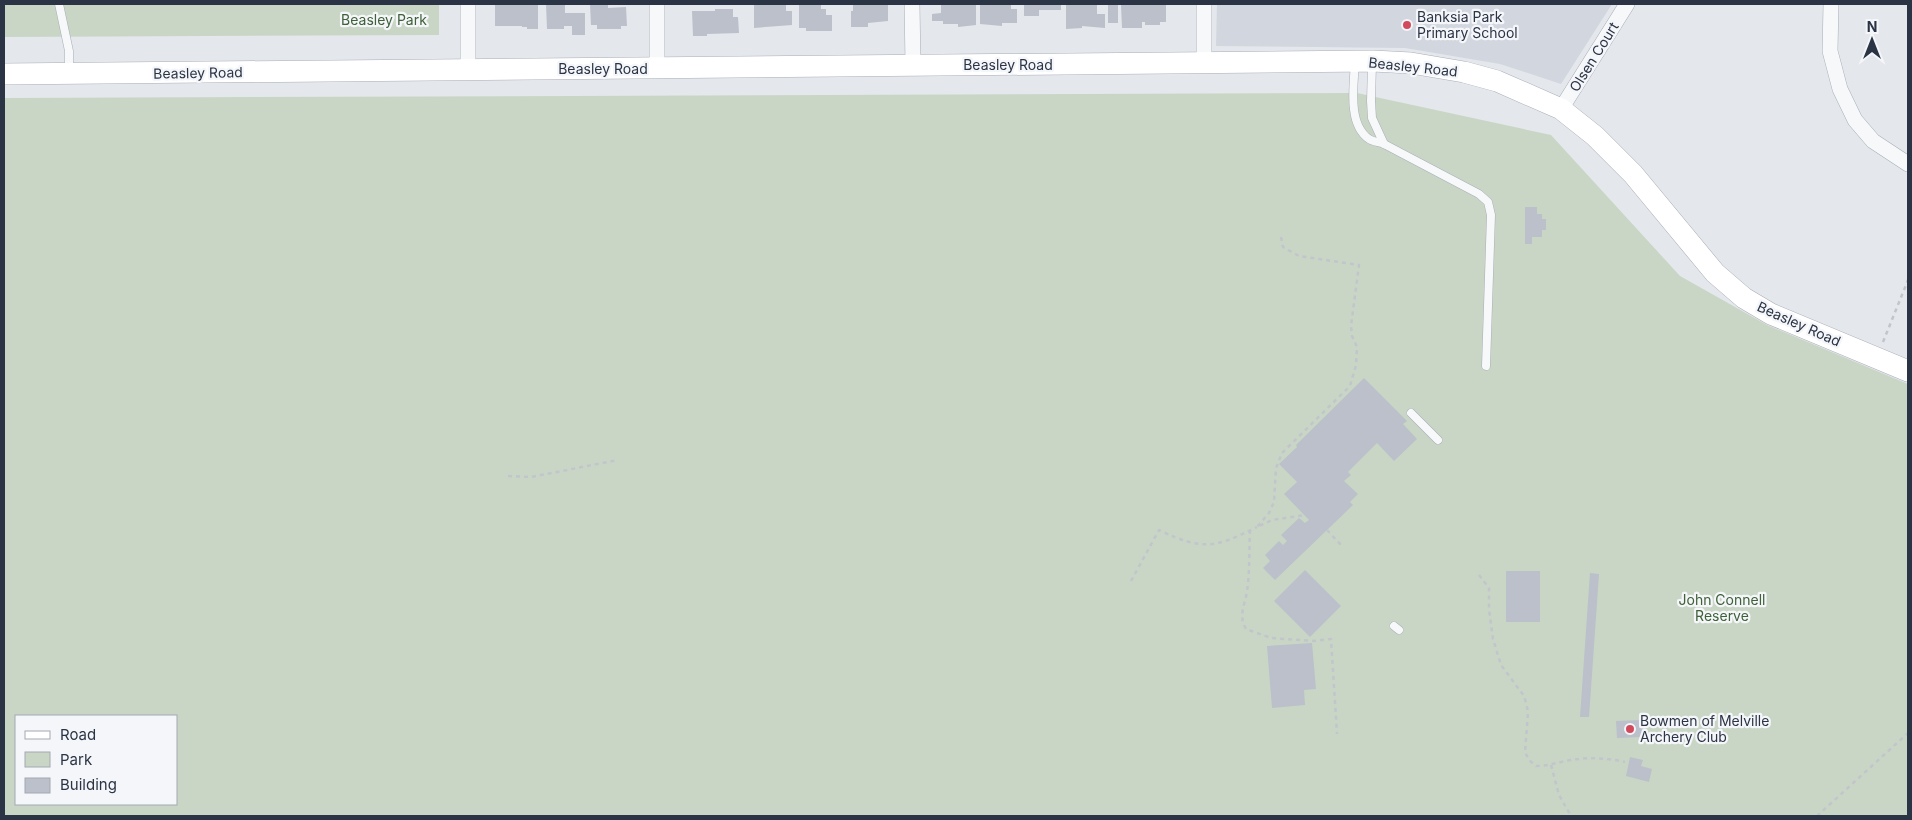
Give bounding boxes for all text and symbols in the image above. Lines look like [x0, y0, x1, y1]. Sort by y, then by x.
place label: Banksia Park Primary School [1417, 8, 1518, 41]
park label: Beasley Park [341, 11, 427, 28]
north arrow [1847, 15, 1897, 65]
street label: Olsen Court [1565, 18, 1622, 95]
text: N [1867, 18, 1877, 35]
marker: Banksia Park Primary School [1401, 19, 1413, 31]
street label: Beasley Road [1368, 53, 1458, 80]
street label: Beasley Road [963, 56, 1053, 73]
street label: Beasley Road [558, 60, 648, 77]
street label: Beasley Road [153, 63, 243, 82]
street label: Beasley Road [1755, 298, 1844, 350]
park label: John Connell Reserve [1679, 591, 1765, 624]
place label: Bowmen of Melville Archery Club [1640, 712, 1769, 745]
legend [15, 715, 178, 805]
marker: Bowmen of Melville Archery Club [1624, 723, 1636, 735]
text: Road [60, 725, 96, 744]
text: Park [60, 750, 93, 769]
text: Building [60, 775, 117, 794]

